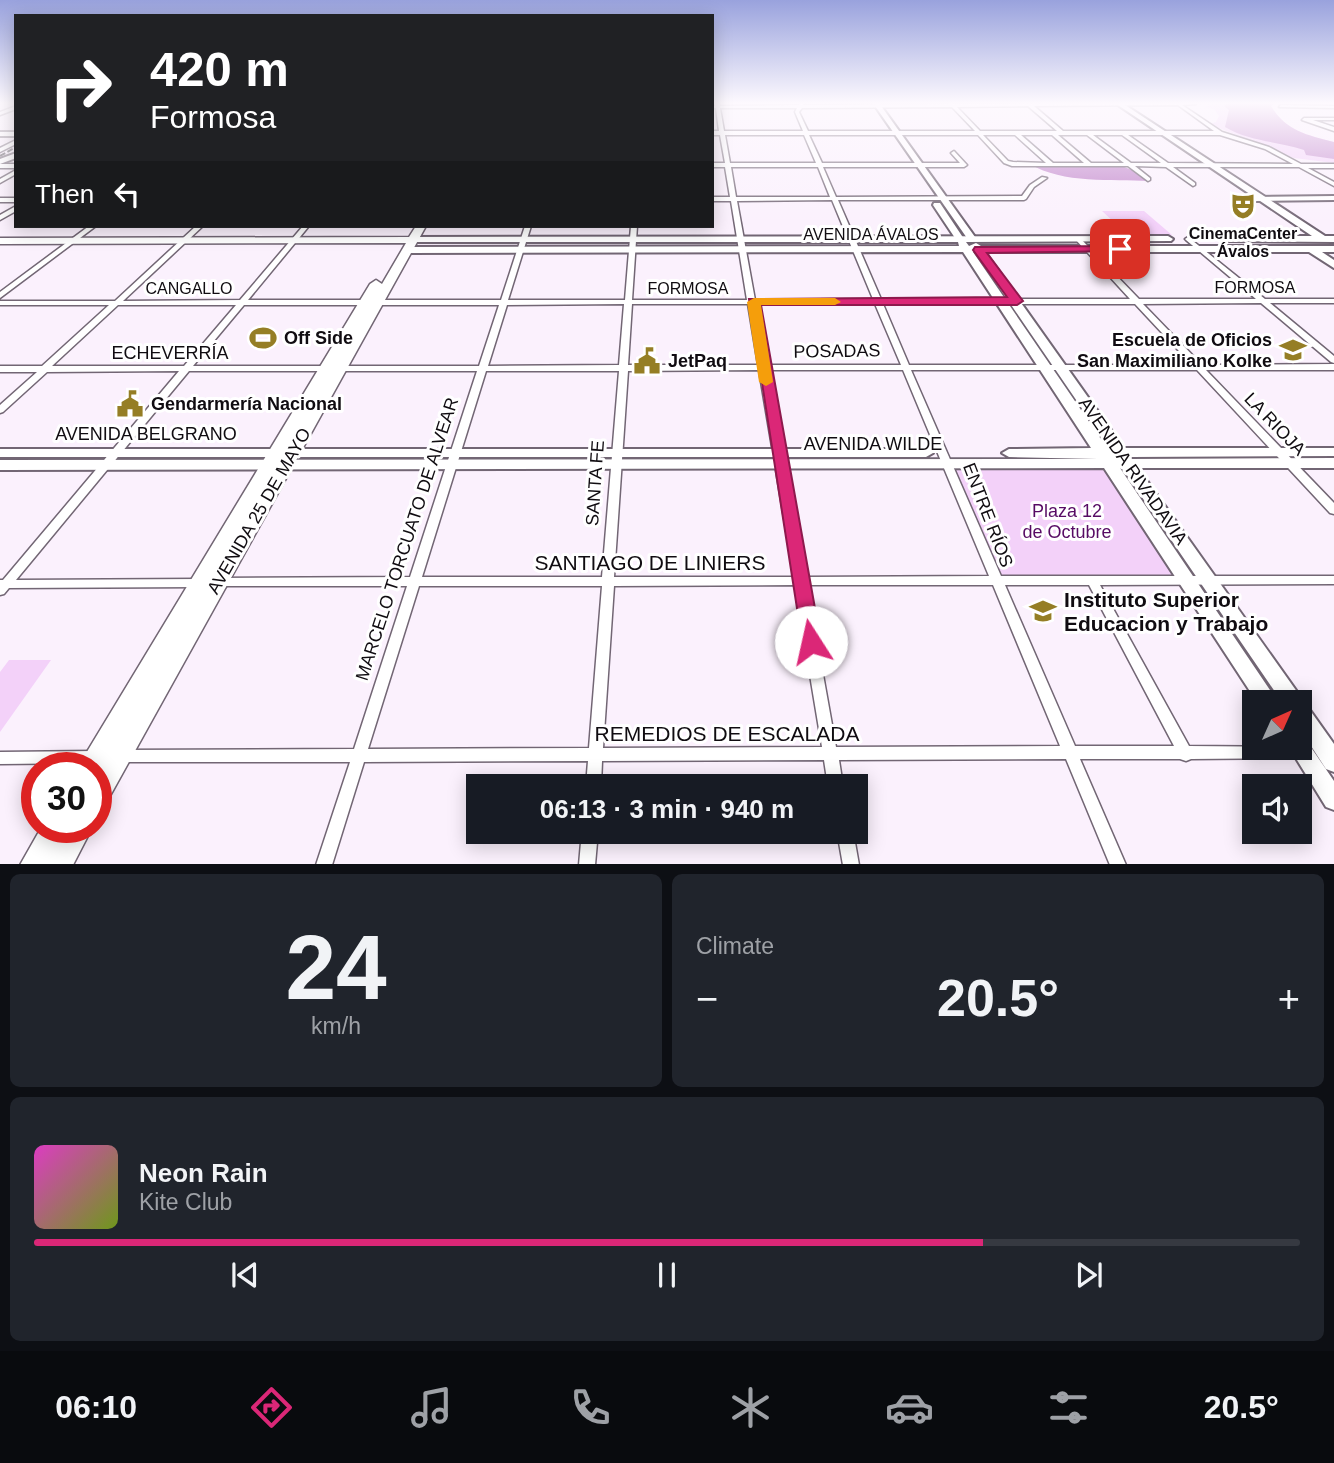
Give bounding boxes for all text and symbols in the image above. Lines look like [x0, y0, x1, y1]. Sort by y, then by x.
icon: right [35, 42, 126, 133]
text: 420 m [150, 42, 289, 96]
text: Formosa [150, 99, 276, 135]
icon: left [108, 175, 146, 213]
text: Then [35, 179, 94, 209]
theatre icon: CinemaCenter Ávalos [1228, 191, 1258, 221]
pin [1090, 219, 1150, 279]
street label: AVENIDA ÁVALOS [803, 225, 939, 243]
place label: CinemaCenter Ávalos [1189, 225, 1297, 260]
icon: arrive [1101, 230, 1139, 268]
street label: FORMOSA [1215, 279, 1296, 296]
street label: CANGALLO [145, 280, 233, 297]
street label: FORMOSA [648, 280, 729, 297]
sports icon: Off Side [248, 323, 278, 353]
place label: Off Side [284, 328, 353, 348]
place label: Escuela de Oficios San Maximiliano Kolke [1077, 330, 1272, 371]
school or university icon: Escuela de Oficios San Maximiliano Kolke [1278, 335, 1308, 365]
street label: POSADAS [793, 340, 881, 362]
street label: ECHEVERRÍA [111, 343, 229, 363]
public building icon: JetPaq [632, 346, 662, 376]
place label: JetPaq [668, 351, 727, 371]
public building icon: Gendarmería Nacional [115, 389, 145, 419]
street label: LA RIOJA [1240, 389, 1310, 459]
place label: Gendarmería Nacional [151, 394, 342, 414]
street label: AVENIDA RIVADAVIA [1075, 394, 1191, 548]
street label: MARCELO TORCUATO DE ALVEAR [352, 395, 462, 683]
street label: AVENIDA BELGRANO [55, 424, 237, 444]
street label: AVENIDA 25 DE MAYO [203, 424, 315, 598]
street label: AVENIDA WILDE [804, 434, 942, 454]
street label: SANTA FE [582, 440, 608, 526]
street label: ENTRE RÍOS [959, 460, 1017, 570]
park label: Plaza 12 de Octubre [1022, 501, 1112, 542]
street label: SANTIAGO DE LINIERS [534, 551, 766, 574]
place label: Instituto Superior Educacion y Trabajo [1064, 588, 1268, 635]
school or university icon: Instituto Superior Educacion y Trabajo [1028, 596, 1058, 626]
position arrow [774, 605, 848, 679]
north arrow [1242, 690, 1312, 760]
map controls [1242, 690, 1312, 844]
street label: REMEDIOS DE ESCALADA [595, 722, 859, 745]
speed limit sign: 30 [21, 752, 112, 843]
button: sound [1242, 774, 1312, 844]
text: 06:13 · 3 min · 940 m [540, 794, 794, 824]
text: 24 [285, 917, 387, 1018]
text: Climate [696, 933, 774, 959]
text: 20.5° [937, 969, 1059, 1027]
text: − [696, 978, 718, 1020]
text: + [1278, 978, 1300, 1020]
text: km/h [311, 1013, 361, 1039]
text: Neon Rain [139, 1158, 268, 1188]
text: Kite Club [139, 1189, 232, 1215]
icon: previous [226, 1256, 264, 1294]
icon: pause [648, 1256, 686, 1294]
icon: next [1070, 1256, 1108, 1294]
icon: directions [247, 1383, 296, 1432]
icon: music [407, 1383, 456, 1432]
icon: phone [566, 1383, 615, 1432]
icon: climate [726, 1383, 775, 1432]
icon: car [885, 1383, 934, 1432]
icon: filters [1044, 1383, 1093, 1432]
text: 06:10 [55, 1389, 137, 1425]
text: 20.5° [1204, 1389, 1279, 1425]

